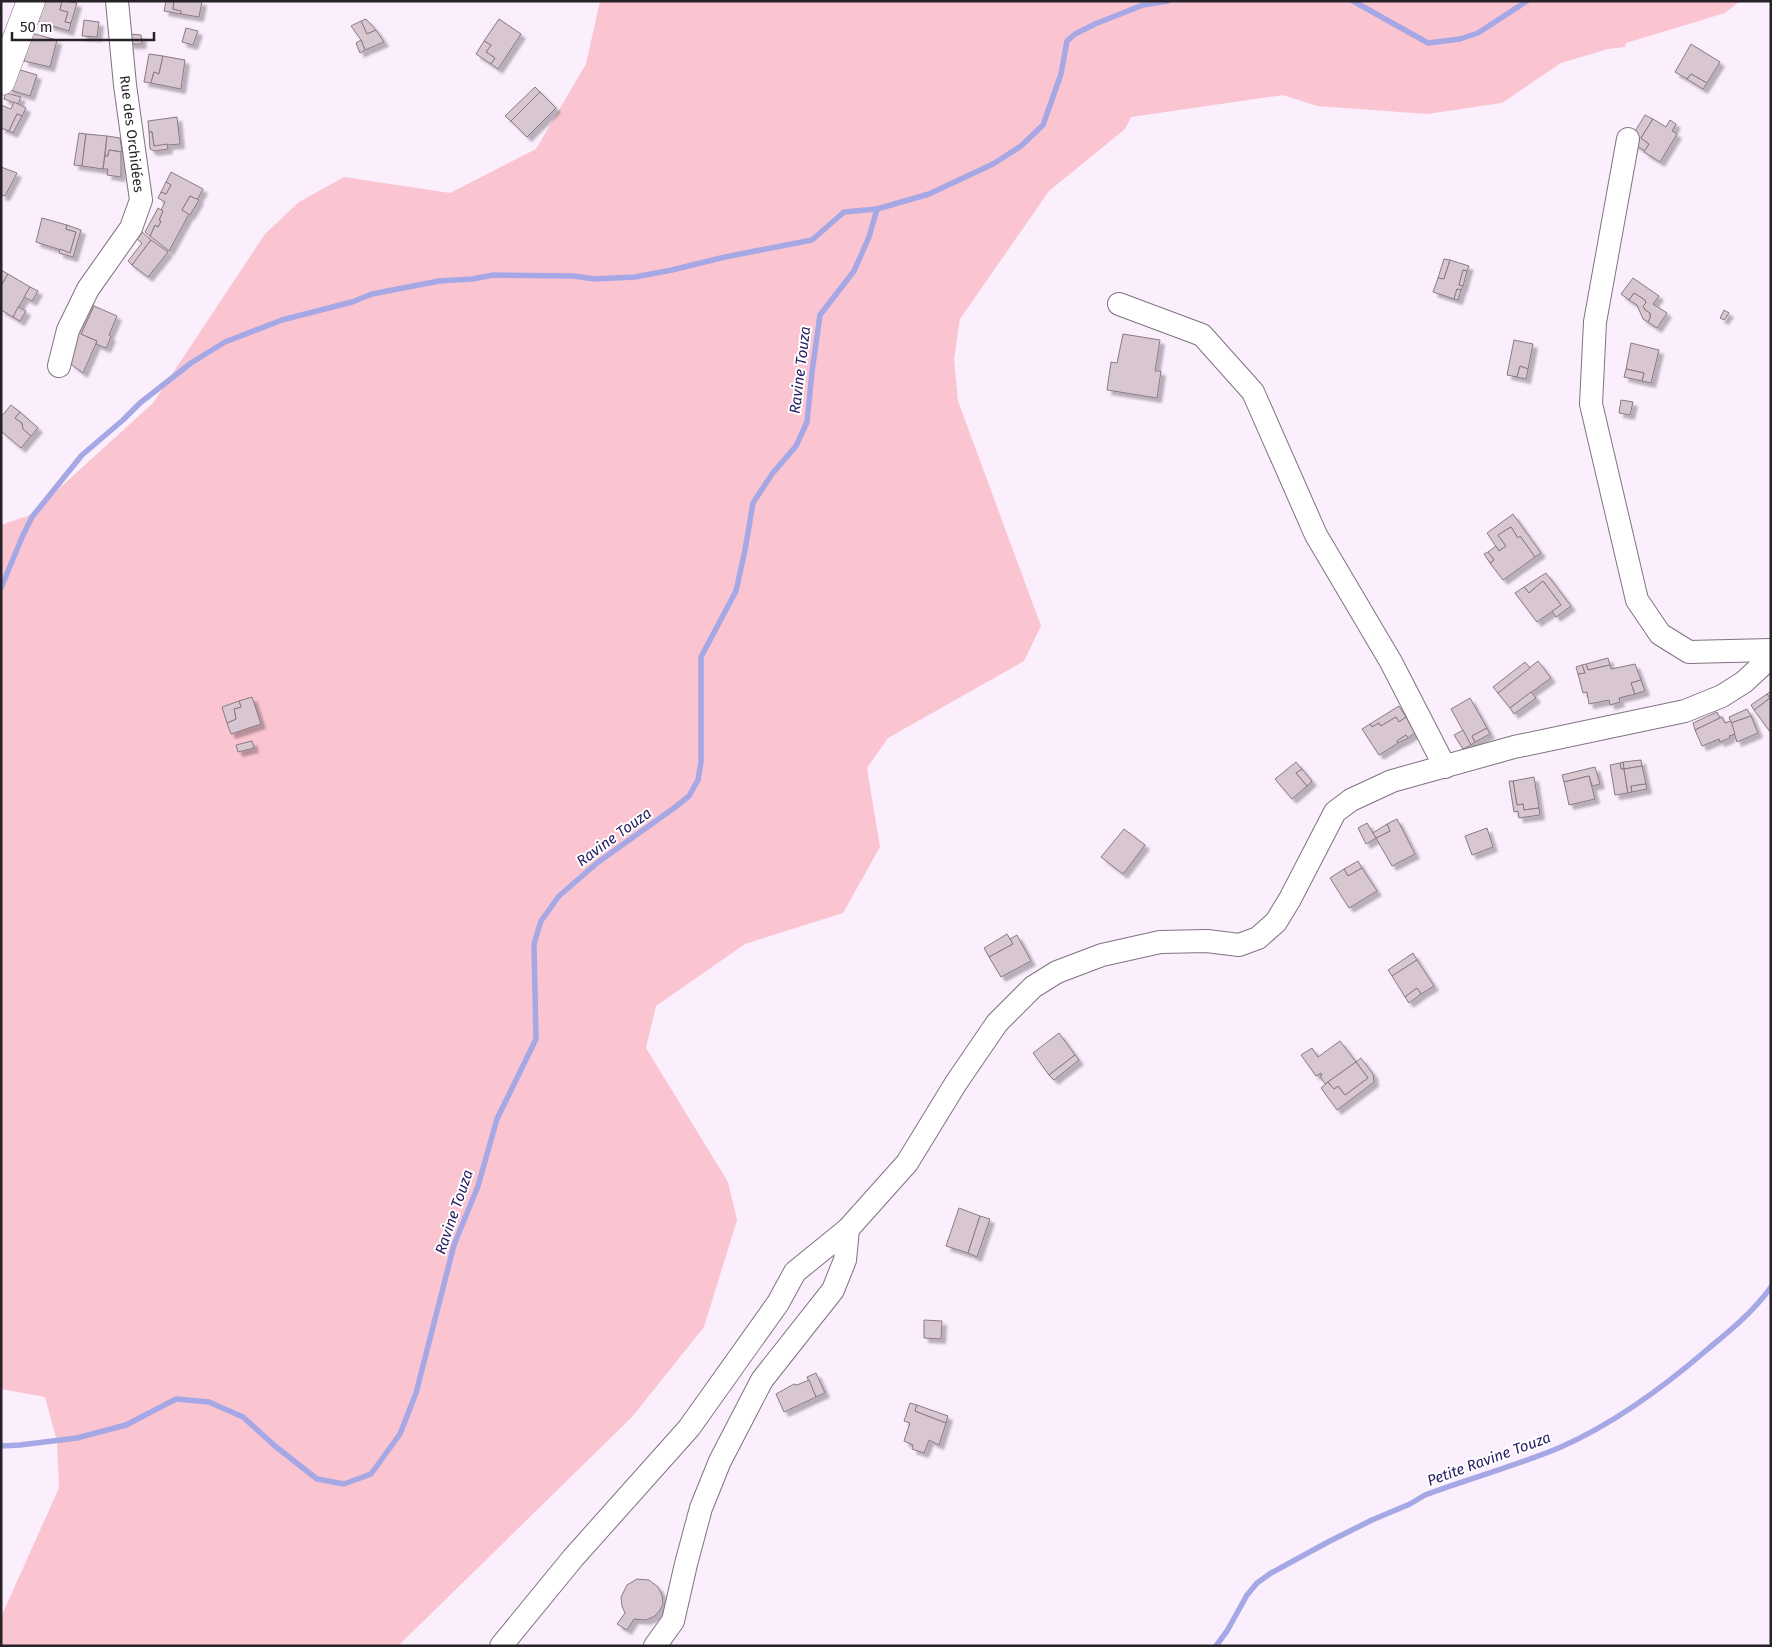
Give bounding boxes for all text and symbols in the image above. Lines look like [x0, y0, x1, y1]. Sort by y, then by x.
scale bar [12, 10, 155, 42]
text: 50 m [20, 18, 53, 36]
street label: Rue des Orchidées [116, 75, 147, 194]
water label: Ravine Touza [786, 325, 814, 415]
water label: Ravine Touza [573, 804, 655, 870]
water label: Ravine Touza [431, 1167, 477, 1257]
water label: Petite Ravine Touza [1425, 1428, 1553, 1490]

